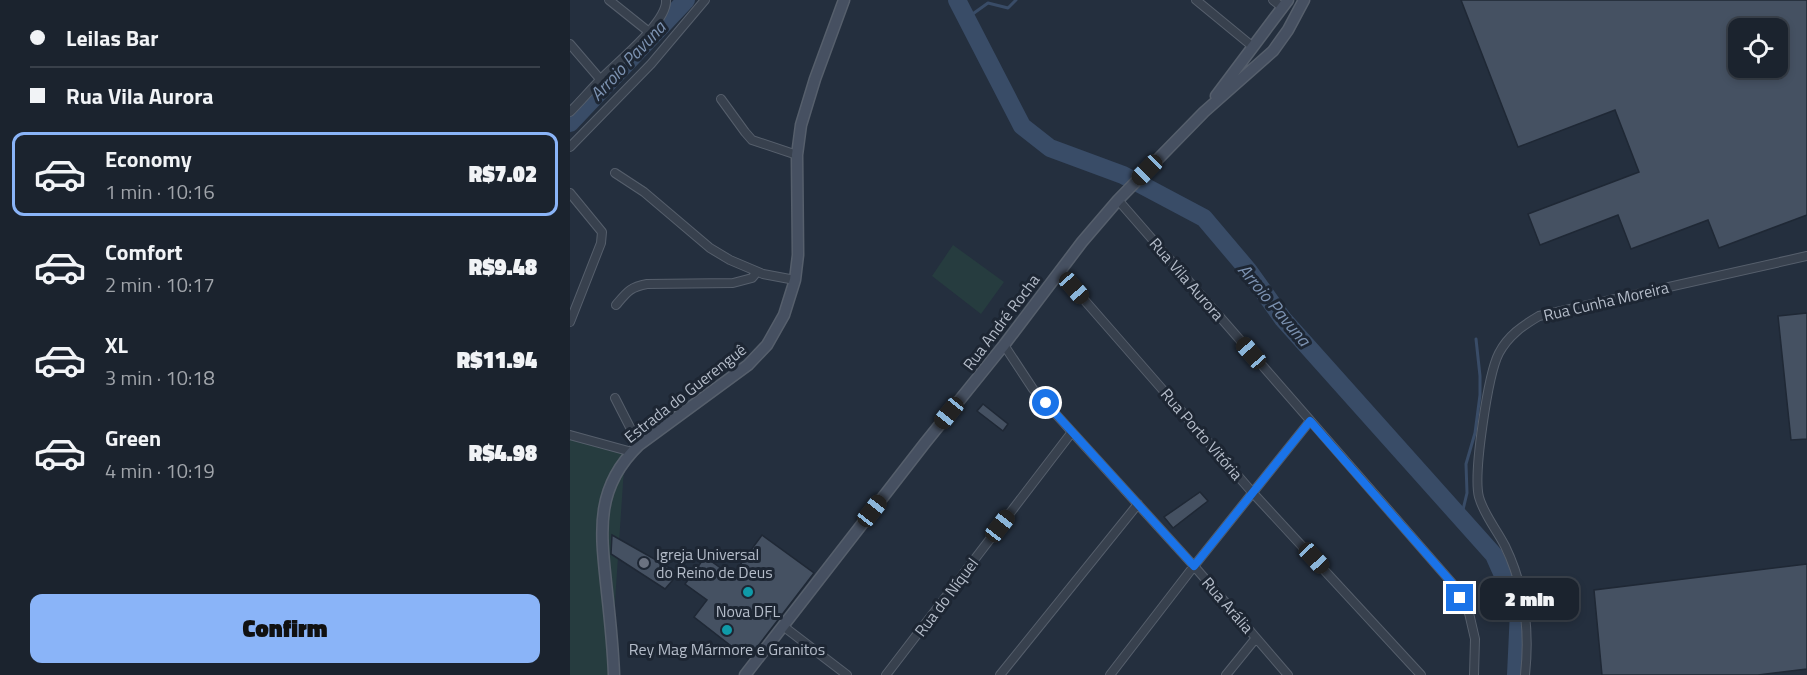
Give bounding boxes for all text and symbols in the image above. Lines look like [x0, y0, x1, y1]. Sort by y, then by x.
water label: Arroio Pavuna [583, 14, 672, 107]
map controls [1728, 18, 1788, 78]
button: locate [1728, 18, 1788, 78]
text: Leilas Bar [66, 21, 159, 55]
text: Rua Vila Aurora [66, 79, 214, 113]
text: Economy [105, 142, 192, 176]
icon: car [33, 147, 87, 201]
car [1128, 151, 1166, 189]
text: R$7.02 [469, 157, 537, 191]
text: 1 min · 10:16 [105, 176, 215, 207]
street label: Rua Vila Aurora [1144, 232, 1230, 326]
text: Comfort [105, 235, 183, 269]
icon: car [33, 240, 87, 294]
text: R$9.48 [469, 250, 537, 284]
water label: Arroio Pavuna [1232, 258, 1318, 353]
text: 2 min · 10:17 [105, 269, 215, 300]
street label: Rua André Rocha [957, 269, 1045, 375]
car [1055, 269, 1093, 307]
street label: Rua Cunha Moreira [1541, 275, 1671, 327]
text: XL [105, 328, 128, 362]
icon: car [33, 333, 87, 387]
car [1232, 334, 1270, 372]
street label: Estrada do Guerenguê [619, 338, 751, 448]
text: R$11.94 [457, 343, 537, 377]
text: 3 min · 10:18 [105, 362, 215, 393]
street label: Rua Porto Vitória [1155, 383, 1249, 485]
route start [1032, 389, 1059, 416]
car [931, 393, 967, 433]
text: Green [105, 421, 161, 455]
icon: car [33, 426, 87, 480]
text: R$4.98 [469, 436, 537, 470]
text: 4 min · 10:19 [105, 455, 215, 486]
car [854, 491, 890, 531]
car [982, 506, 1018, 546]
car [1295, 539, 1333, 577]
place label: Igreja Universal do Reino de Deus [656, 542, 773, 584]
street label: Rua do Níquel [908, 553, 984, 641]
marker: Igreja Universal do Reino de Deus [637, 556, 651, 570]
street label: Rua Arália [1197, 571, 1259, 639]
callout: 2 min [1481, 577, 1580, 619]
text: 2 min [1505, 583, 1554, 614]
route end [1446, 584, 1473, 611]
marker: Nova DFL [741, 585, 755, 599]
button: Confirm [30, 594, 540, 663]
place label: Nova DFL [716, 599, 781, 623]
marker: Rey Mag Mármore e Granitos [720, 623, 734, 637]
place label: Rey Mag Mármore e Granitos [629, 637, 825, 661]

